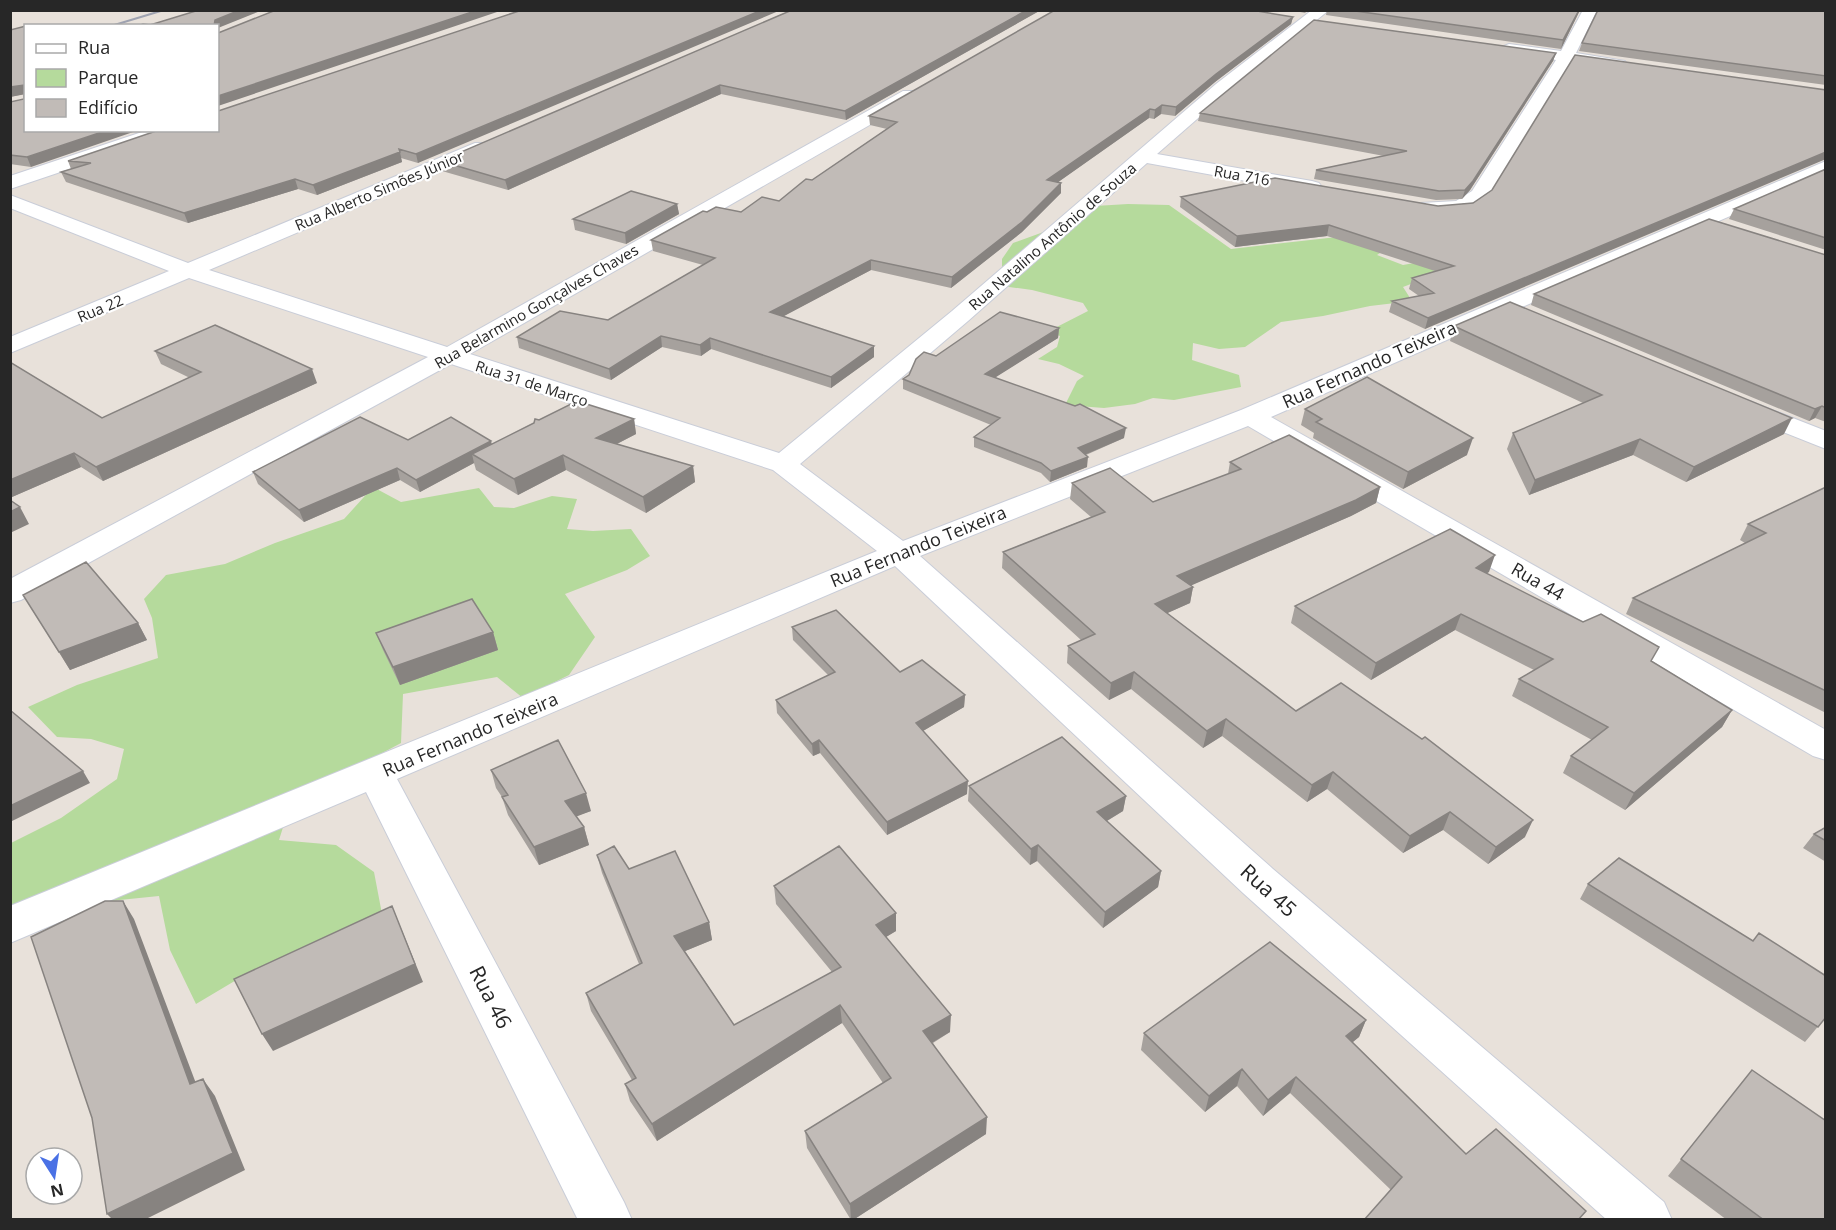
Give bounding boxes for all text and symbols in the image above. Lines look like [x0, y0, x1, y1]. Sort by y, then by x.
legend [24, 24, 219, 132]
text: Rua [78, 35, 110, 59]
text: Parque [78, 65, 138, 89]
text: Edifício [78, 95, 138, 119]
street label: Rua Alberto Simões Júnior [291, 145, 467, 235]
street label: Rua Natalino Antônio de Souza [964, 158, 1140, 314]
street label: Rua 716 [1212, 160, 1272, 190]
street label: Rua Belarmino Gonçalves Chaves [430, 239, 642, 373]
street label: Rua 22 [74, 289, 126, 327]
street label: Rua Fernando Teixeira [1278, 315, 1460, 413]
street label: Rua 31 de Março [473, 355, 591, 411]
street label: Rua Fernando Teixeira [826, 500, 1010, 592]
street label: Rua 44 [1507, 556, 1569, 606]
street label: Rua Fernando Teixeira [379, 686, 561, 782]
street label: Rua 45 [1235, 857, 1303, 923]
street label: Rua 46 [463, 961, 519, 1033]
north arrow [24, 1146, 84, 1206]
text: N [48, 1179, 66, 1203]

